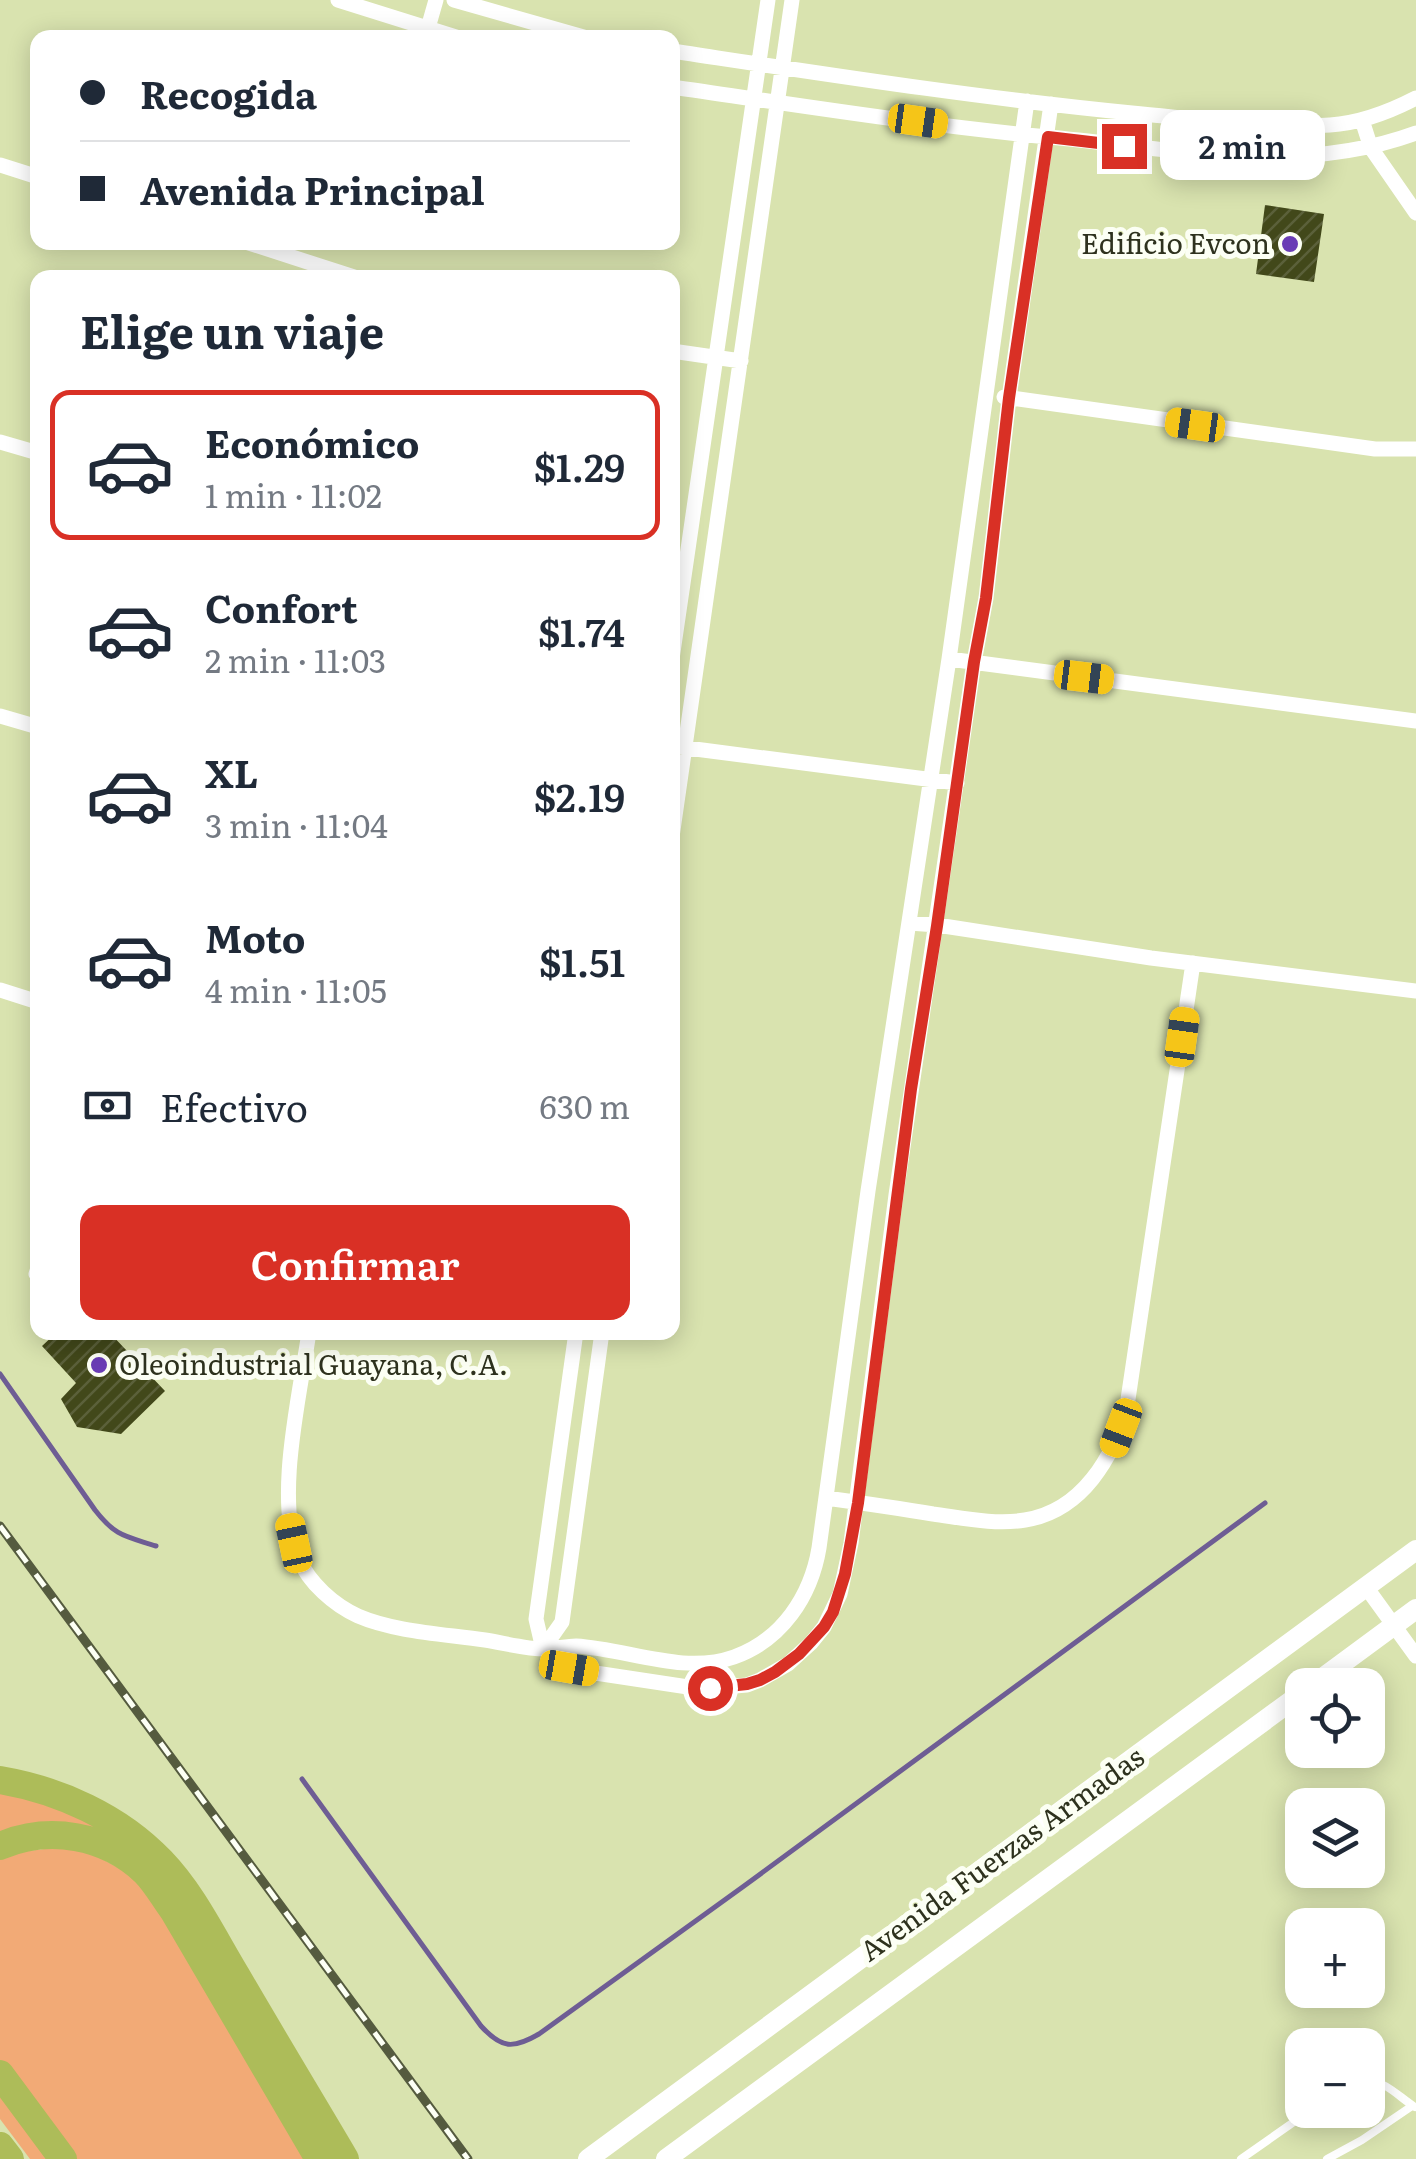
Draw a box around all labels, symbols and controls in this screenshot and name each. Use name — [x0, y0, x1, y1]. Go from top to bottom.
text: Recogida — [140, 64, 317, 121]
car — [886, 102, 950, 140]
callout: 2 min — [1159, 111, 1324, 181]
text: 2 min — [1199, 121, 1286, 169]
route end — [1102, 124, 1147, 169]
text: Avenida Principal — [140, 160, 485, 217]
place label: Edificio Evcon — [1081, 221, 1270, 263]
marker: Edificio Evcon — [1279, 233, 1301, 255]
text: Elige un viaje — [80, 296, 384, 363]
car — [1163, 406, 1227, 444]
text: Económico — [205, 413, 420, 470]
icon: car — [85, 420, 175, 510]
text: $1.29 — [534, 437, 625, 494]
text: 1 min · 11:02 — [205, 470, 382, 518]
text: Confort — [205, 578, 358, 635]
icon: car — [85, 585, 175, 675]
text: $1.74 — [538, 602, 625, 659]
text: 2 min · 11:03 — [205, 635, 386, 683]
car — [1052, 658, 1116, 696]
text: XL — [205, 743, 258, 800]
icon: car — [85, 750, 175, 840]
text: $2.19 — [534, 767, 625, 824]
text: 3 min · 11:04 — [205, 800, 388, 848]
text: Moto — [205, 908, 305, 965]
icon: car — [85, 915, 175, 1005]
text: $1.51 — [539, 932, 625, 989]
text: 4 min · 11:05 — [205, 965, 387, 1013]
car — [1163, 1005, 1201, 1069]
text: Efectivo — [160, 1077, 308, 1134]
icon: cash — [80, 1078, 135, 1133]
text: 630 m — [540, 1081, 630, 1129]
button: Confirmar — [80, 1205, 630, 1320]
place label: Oleoindustrial Guayana, C.A. — [119, 1342, 508, 1384]
marker: Oleoindustrial Guayana, C.A. — [88, 1354, 110, 1376]
car — [1096, 1395, 1146, 1461]
car — [273, 1511, 315, 1575]
car — [537, 1648, 601, 1688]
route start — [688, 1666, 733, 1711]
map controls — [1285, 1668, 1385, 2128]
button: locate — [1285, 1668, 1385, 1768]
street label: Avenida Fuerzas Armadas — [850, 1735, 1152, 1970]
button: layers — [1285, 1788, 1385, 1888]
button: + — [1285, 1908, 1385, 2008]
button: − — [1285, 2028, 1385, 2128]

